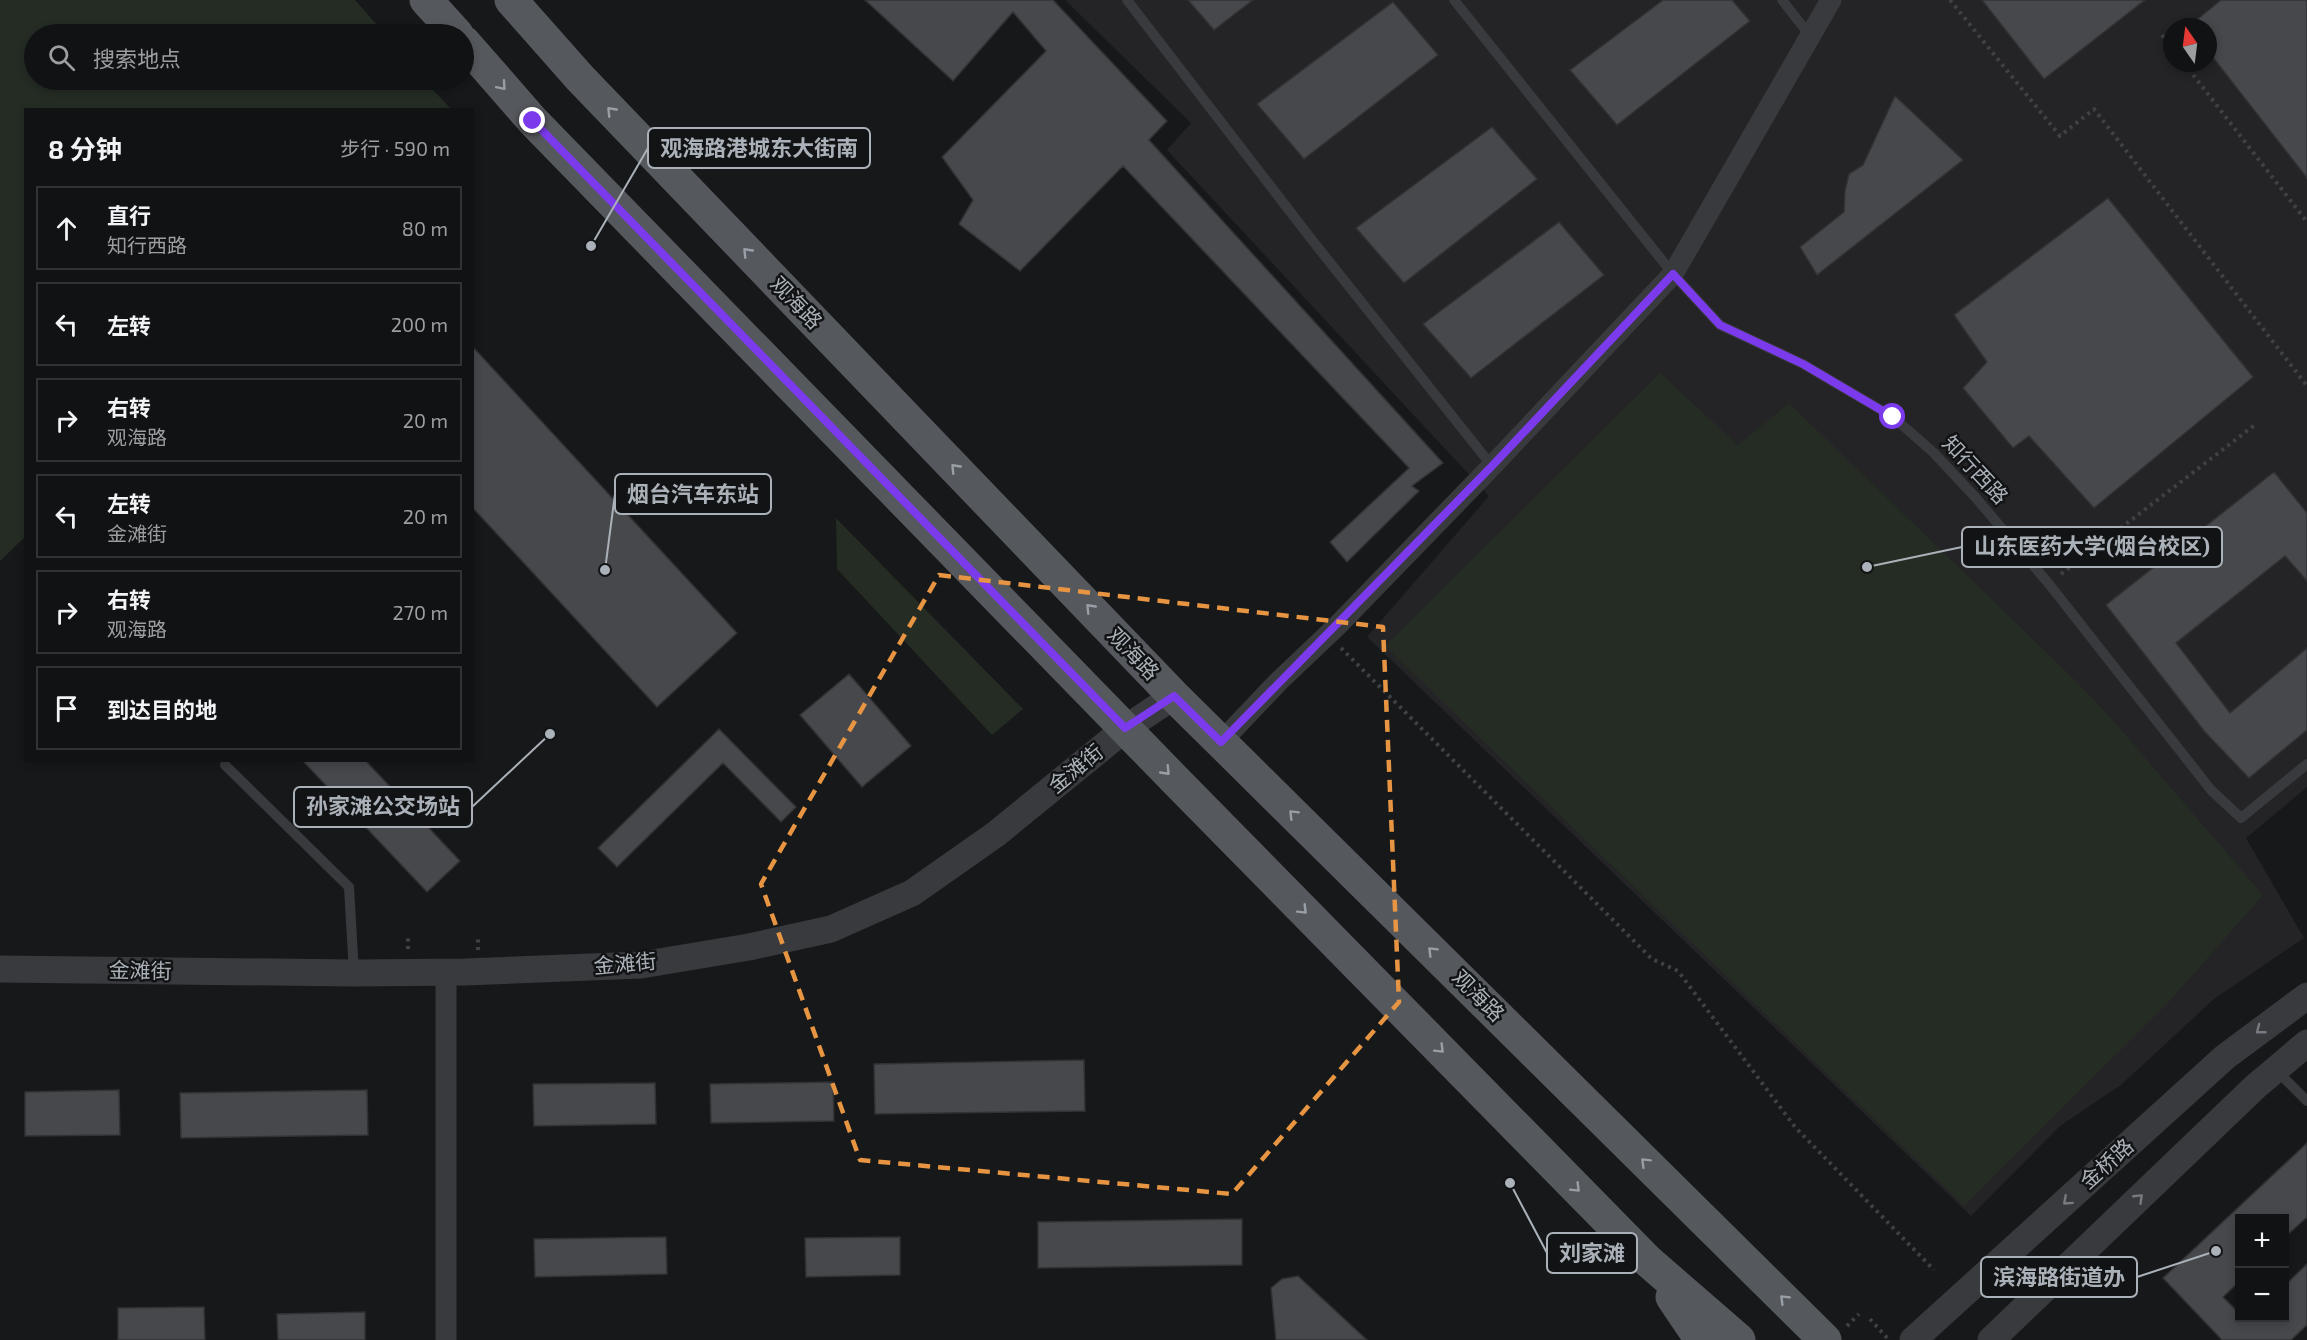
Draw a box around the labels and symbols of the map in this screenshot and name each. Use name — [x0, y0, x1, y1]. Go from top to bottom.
north arrow — [2163, 18, 2217, 72]
one-way arrow — [495, 79, 506, 90]
route end — [519, 107, 545, 133]
one-way arrow — [608, 107, 619, 118]
callout: 观海路港城东大街南 — [648, 128, 870, 168]
text: 观海路港城东大街南 — [660, 134, 858, 160]
one-way arrow — [743, 248, 754, 259]
street label: 观海路 — [766, 271, 828, 333]
route start — [1879, 403, 1905, 429]
street label: 知行西路 — [1938, 430, 2014, 508]
one-way arrow — [951, 464, 962, 475]
callout: 烟台汽车东站 — [615, 474, 771, 514]
text: 烟台汽车东站 — [627, 480, 759, 506]
callout: 山东医药大学(烟台校区) — [1962, 527, 2222, 567]
text: 山东医药大学(烟台校区) — [1974, 532, 2210, 558]
one-way arrow — [1086, 605, 1097, 615]
street label: 观海路 — [1103, 622, 1165, 684]
street label: 金滩街 — [1043, 738, 1107, 797]
one-way arrow — [1159, 764, 1170, 774]
callout: 孙家滩公交场站 — [294, 787, 472, 827]
text: 孙家滩公交场站 — [306, 792, 460, 818]
one-way arrow — [1290, 810, 1301, 821]
one-way arrow — [1295, 902, 1306, 913]
street label: 金滩街 — [592, 947, 657, 978]
one-way arrow — [1428, 947, 1439, 958]
street label: 金滩街 — [108, 956, 172, 983]
street label: 观海路 — [1448, 964, 1510, 1026]
one-way arrow — [2256, 1023, 2267, 1034]
one-way arrow — [1432, 1041, 1443, 1052]
street label: 金桥路 — [2074, 1133, 2138, 1193]
one-way arrow — [1642, 1158, 1653, 1169]
one-way arrow — [1569, 1180, 1580, 1191]
one-way arrow — [2063, 1194, 2073, 1205]
one-way arrow — [2133, 1194, 2143, 1205]
callout: 刘家滩 — [1547, 1233, 1637, 1273]
text: 刘家滩 — [1559, 1239, 1625, 1265]
callout: 滨海路街道办 — [1981, 1257, 2137, 1297]
text: 滨海路街道办 — [1993, 1263, 2125, 1289]
one-way arrow — [1780, 1295, 1791, 1306]

